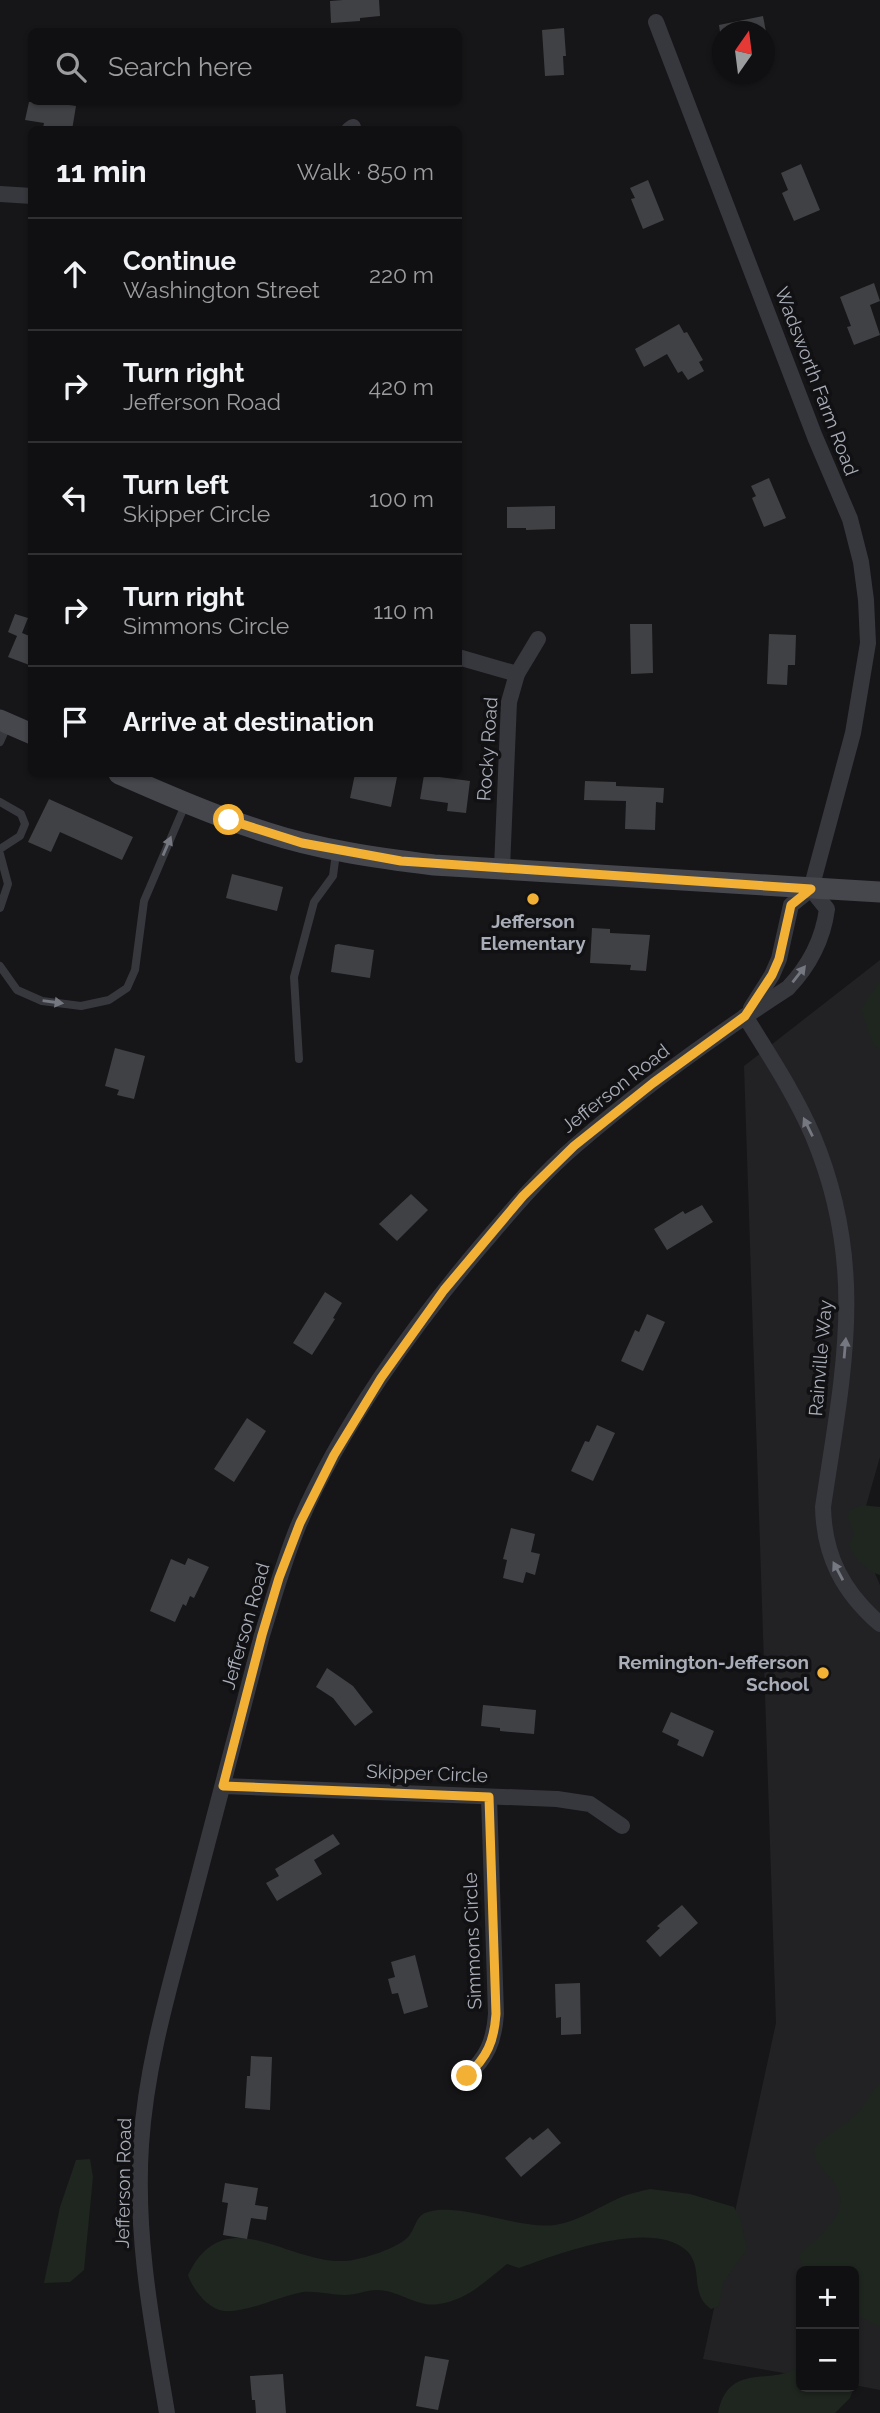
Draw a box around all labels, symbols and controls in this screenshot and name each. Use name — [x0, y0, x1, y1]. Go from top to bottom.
north arrow — [712, 21, 775, 84]
search box — [28, 28, 462, 105]
icon: search — [52, 48, 90, 86]
text: Search here — [108, 52, 252, 82]
text: 11 min — [56, 154, 147, 189]
text: Walk · 850 m — [297, 158, 434, 185]
text: Continue — [123, 246, 236, 276]
icon: ahead — [56, 255, 94, 293]
text: 220 m — [369, 261, 434, 288]
text: Washington Street — [123, 276, 320, 303]
street label: Wadsworth Farm Road — [771, 284, 863, 478]
text: Turn right — [123, 358, 244, 388]
icon: right — [56, 367, 94, 405]
text: 420 m — [368, 373, 434, 400]
text: Jefferson Road — [123, 388, 281, 415]
text: Turn left — [123, 470, 229, 500]
icon: left — [56, 479, 94, 517]
text: 100 m — [369, 485, 434, 512]
text: Skipper Circle — [123, 500, 270, 527]
text: Turn right — [123, 582, 244, 612]
icon: right — [56, 591, 94, 629]
text: 110 m — [373, 597, 434, 624]
text: Simmons Circle — [123, 612, 289, 639]
street label: Rocky Road — [472, 696, 502, 802]
icon: arrive — [56, 703, 94, 741]
text: Arrive at destination — [123, 707, 374, 737]
route start — [213, 804, 244, 835]
one-way arrow — [161, 836, 173, 856]
marker: Jefferson Elementary — [525, 891, 541, 907]
place label: Jefferson Elementary — [480, 910, 586, 954]
one-way arrow — [791, 966, 806, 984]
one-way arrow — [42, 997, 64, 1008]
street label: Jefferson Road — [557, 1039, 673, 1137]
one-way arrow — [803, 1117, 814, 1137]
street label: Rainville Way — [804, 1299, 836, 1417]
one-way arrow — [840, 1337, 851, 1359]
street label: Jefferson Road — [216, 1560, 274, 1692]
one-way arrow — [832, 1561, 844, 1581]
place label: Remington-Jefferson School — [618, 1651, 810, 1695]
marker: Remington-Jefferson School — [815, 1665, 831, 1681]
street label: Skipper Circle — [366, 1760, 488, 1786]
street label: Simmons Circle — [459, 1872, 485, 2010]
route end — [451, 2060, 482, 2091]
street label: Jefferson Road — [111, 2118, 135, 2248]
map controls — [796, 2266, 859, 2392]
button: + — [796, 2266, 859, 2329]
button: − — [796, 2329, 859, 2392]

